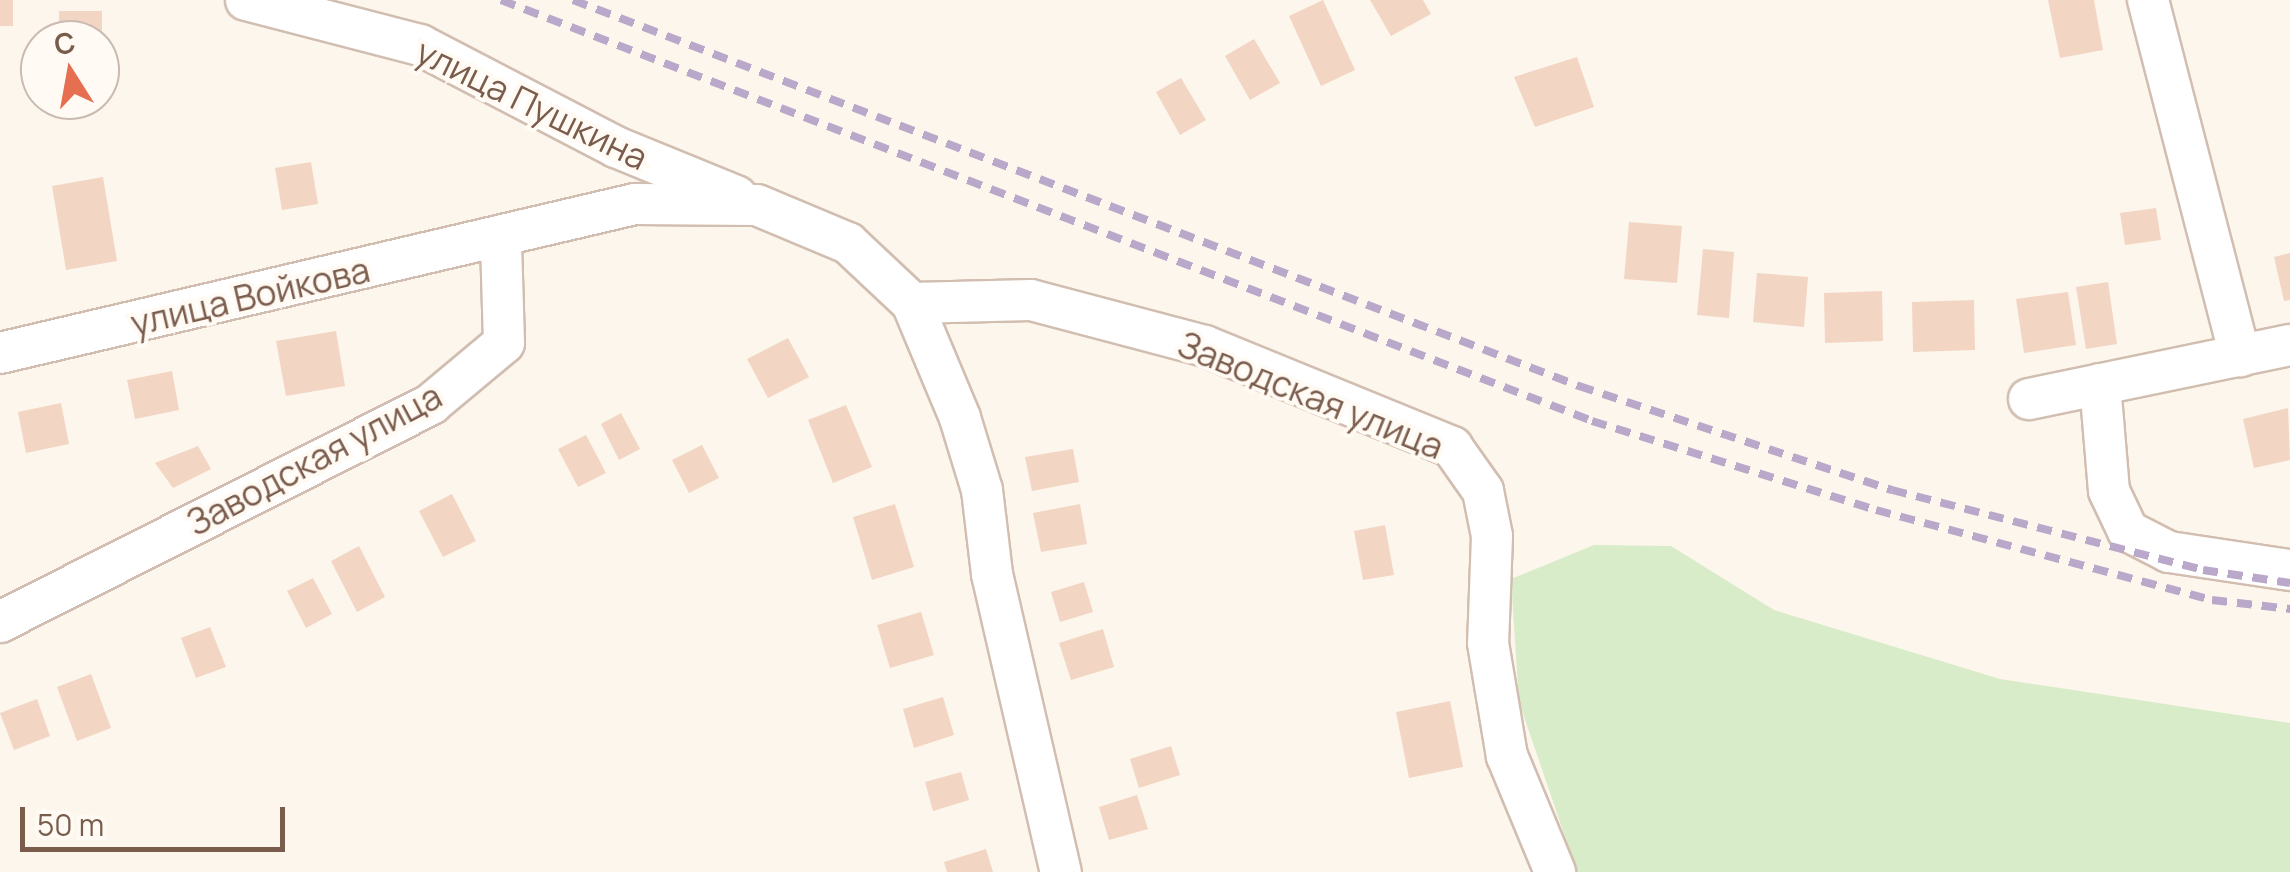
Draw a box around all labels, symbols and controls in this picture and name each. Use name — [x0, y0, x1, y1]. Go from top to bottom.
north arrow — [20, 20, 120, 120]
text: С — [51, 22, 78, 63]
street label: улица Пушкина — [409, 30, 655, 178]
street label: улица Войкова — [126, 248, 374, 344]
street label: Заводская улица — [1172, 323, 1450, 467]
street label: Заводская улица — [180, 374, 448, 544]
scale bar — [25, 787, 290, 849]
text: 50 m — [37, 804, 104, 845]

